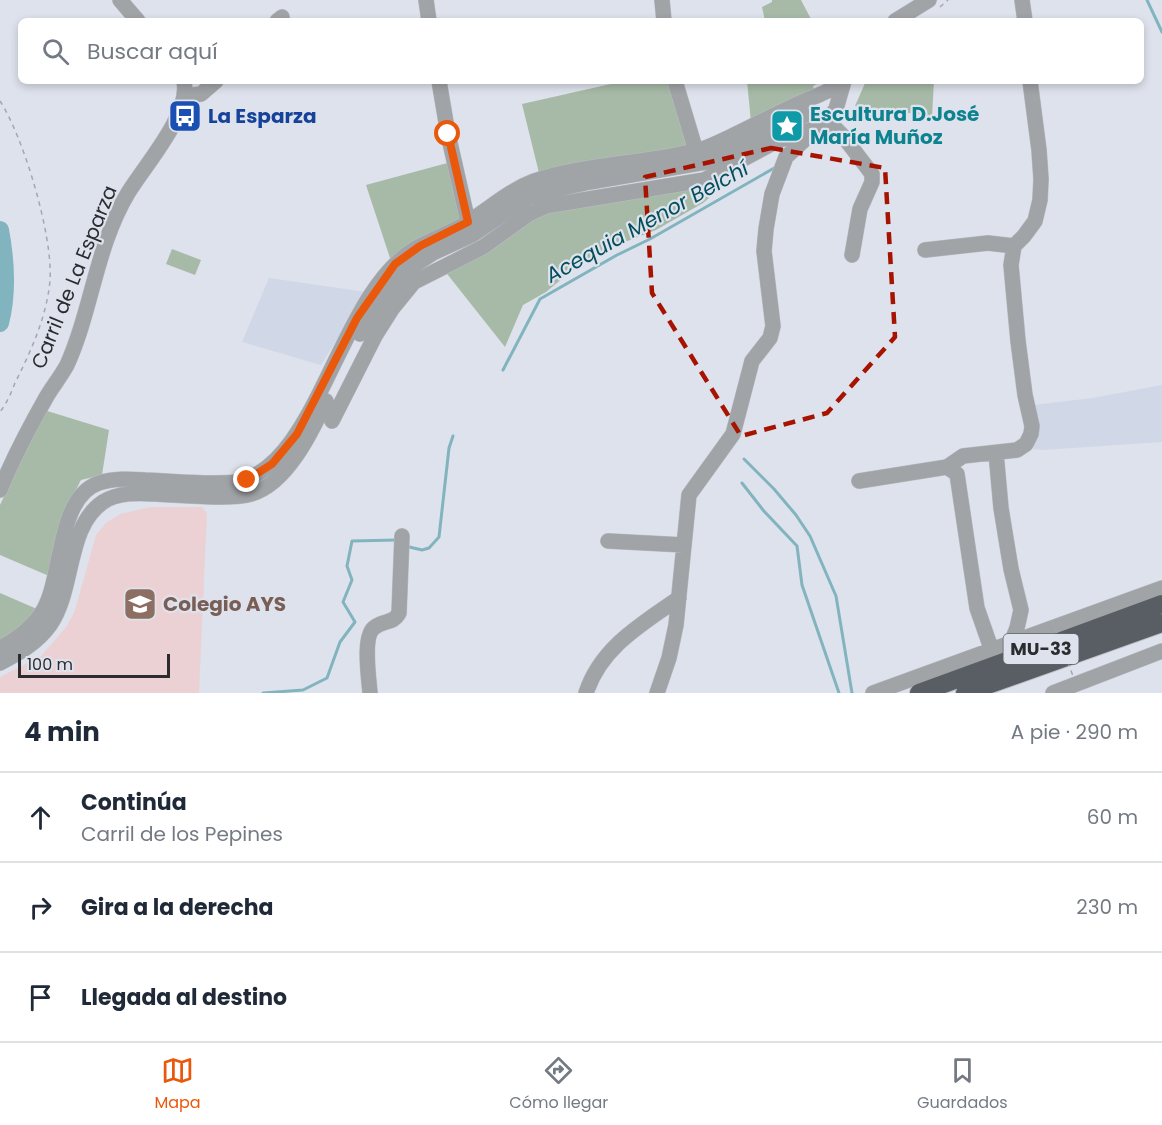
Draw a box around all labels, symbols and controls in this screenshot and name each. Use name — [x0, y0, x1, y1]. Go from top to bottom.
search box — [18, 18, 1144, 84]
icon: search — [39, 35, 72, 68]
text: Buscar aquí — [87, 36, 218, 67]
bus stop icon: La Esparza — [167, 98, 203, 134]
place label: Escultura D.José María Muñoz — [810, 100, 979, 151]
place label: La Esparza — [208, 102, 317, 130]
place icon: Escultura D.José María Muñoz — [769, 108, 805, 144]
route start — [434, 120, 460, 146]
water label: Acequia Menor Belchí — [539, 153, 755, 290]
street label: Carril de La Esparza — [24, 181, 124, 373]
route end — [233, 466, 259, 492]
school or university icon: Colegio AYS — [122, 586, 158, 622]
place label: Colegio AYS — [163, 590, 286, 618]
road number: MU-33 — [1004, 634, 1078, 664]
scale bar — [18, 651, 170, 678]
text: 100 m — [27, 653, 73, 676]
text: 4 min — [24, 714, 100, 750]
text: A pie · 290 m — [1011, 718, 1138, 746]
text: Continúa — [81, 787, 187, 818]
icon: ahead — [24, 801, 57, 834]
text: 60 m — [1087, 803, 1138, 831]
text: Carril de los Pepines — [81, 820, 283, 848]
icon: right — [24, 891, 57, 924]
text: Gira a la derecha — [81, 892, 274, 923]
text: 230 m — [1076, 893, 1138, 921]
icon: arrive — [24, 981, 57, 1014]
text: Llegada al destino — [81, 982, 287, 1013]
tab: Mapa — [154, 1054, 201, 1115]
tab: Cómo llegar — [509, 1054, 608, 1115]
tab: Guardados — [917, 1054, 1008, 1115]

